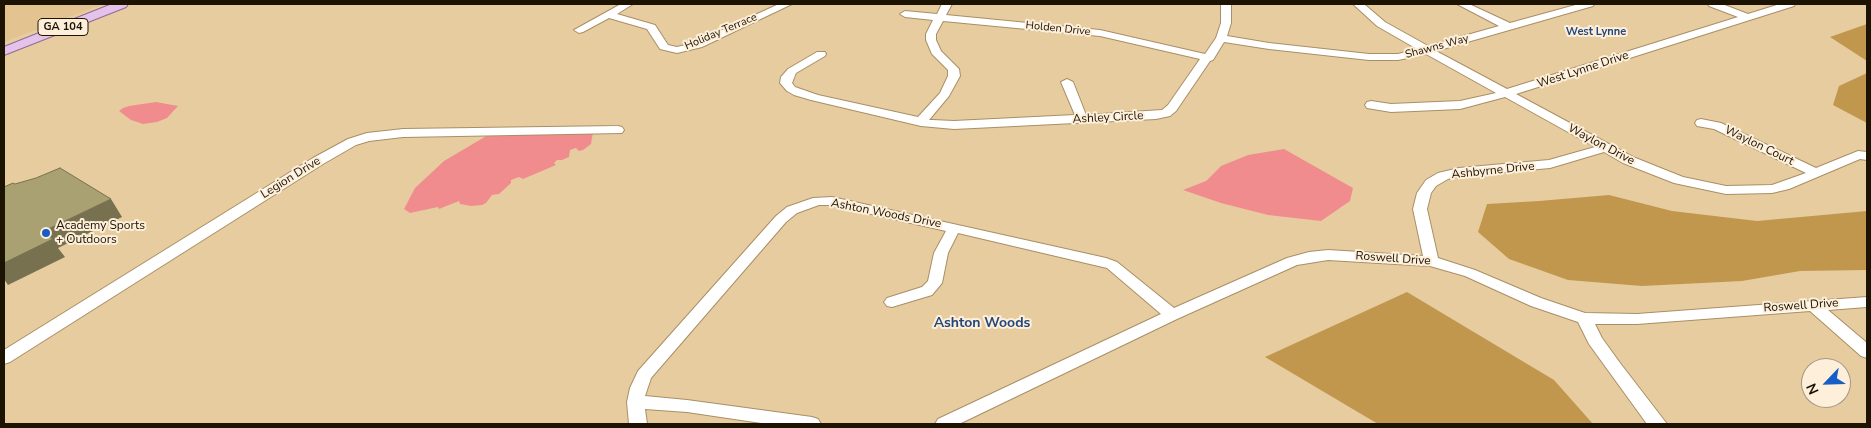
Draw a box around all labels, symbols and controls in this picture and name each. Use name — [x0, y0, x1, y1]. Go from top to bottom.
street label: Holiday Terrace — [683, 11, 759, 53]
road number: GA 104 — [38, 18, 88, 36]
street label: Holden Drive — [1025, 19, 1091, 39]
district label: West Lynne — [1566, 25, 1626, 39]
street label: Shawns Way — [1404, 32, 1470, 62]
street label: West Lynne Drive — [1535, 48, 1631, 92]
street label: Ashley Circle — [1072, 109, 1144, 127]
street label: Waylon Drive — [1565, 121, 1637, 169]
street label: Waylon Court — [1722, 123, 1796, 169]
street label: Legion Drive — [258, 154, 324, 202]
street label: Ashbyrne Drive — [1451, 159, 1535, 183]
street label: Ashton Woods Drive — [830, 196, 942, 232]
place label: Academy Sports + Outdoors — [56, 219, 145, 247]
marker: Academy Sports + Outdoors — [40, 227, 52, 239]
street label: Roswell Drive — [1355, 249, 1431, 269]
street label: Roswell Drive — [1763, 296, 1839, 316]
district label: Ashton Woods — [934, 316, 1030, 332]
north arrow — [1801, 358, 1851, 408]
text: N — [1802, 380, 1824, 398]

